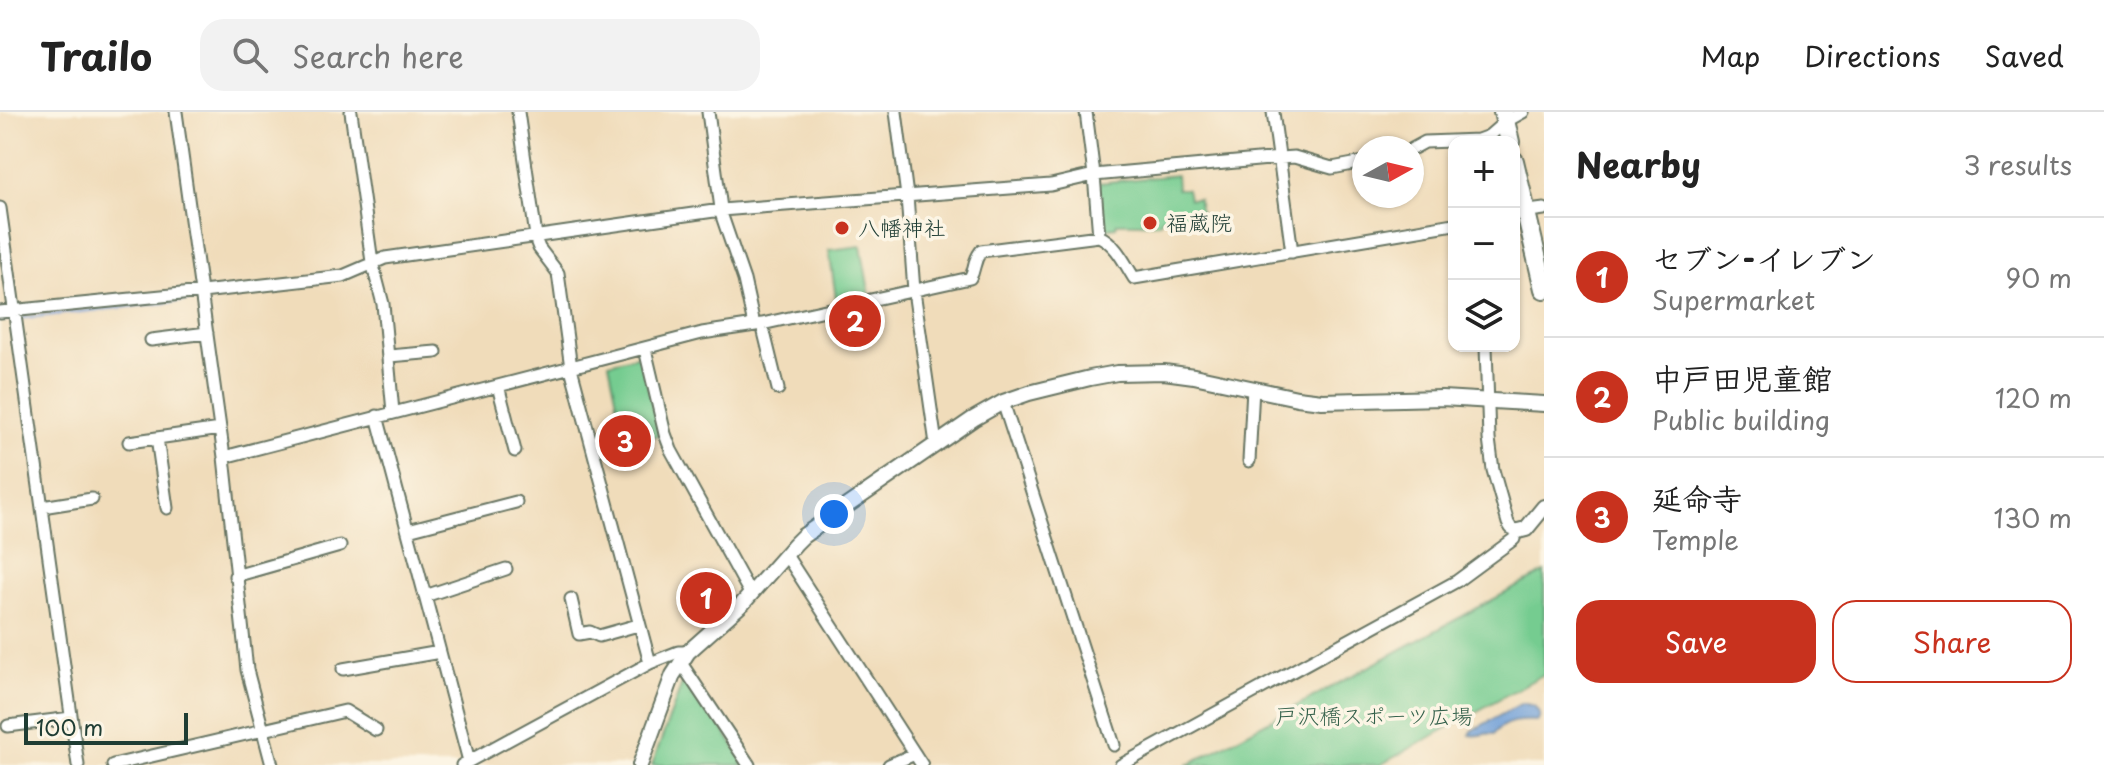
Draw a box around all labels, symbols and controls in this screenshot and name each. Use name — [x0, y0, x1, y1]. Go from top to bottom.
search box — [200, 19, 760, 91]
text: Trailo — [40, 27, 152, 84]
icon: search — [228, 33, 272, 77]
text: Search here — [292, 33, 464, 78]
text: Map — [1701, 34, 1760, 77]
text: Directions — [1804, 34, 1941, 77]
text: Saved — [1985, 34, 2064, 77]
north arrow — [1352, 136, 1424, 208]
map controls — [1448, 136, 1520, 352]
button: + — [1448, 136, 1520, 208]
text: Nearby — [1576, 138, 1701, 190]
text: 3 results — [1964, 145, 2072, 184]
place label: 福蔵院 — [1166, 205, 1232, 238]
button: − — [1448, 208, 1520, 280]
place label: 八幡神社 — [858, 210, 946, 243]
marker: 福蔵院 — [1141, 214, 1159, 232]
marker: 八幡神社 — [833, 219, 851, 237]
text: セブン-イレブン — [1652, 235, 1876, 280]
text: 1 — [1596, 258, 1608, 297]
text: 90 m — [2005, 258, 2072, 297]
button: layers — [1448, 280, 1520, 352]
text: Supermarket — [1652, 280, 1815, 319]
pin: 2 — [829, 291, 881, 351]
text: 中戸田児童館 — [1652, 355, 1832, 400]
text: 2 — [1593, 378, 1611, 417]
text: 120 m — [1995, 378, 2072, 417]
text: Public building — [1652, 400, 1830, 439]
pin: 3 — [599, 411, 651, 471]
text: 延命寺 — [1652, 475, 1742, 520]
your location — [814, 494, 854, 534]
text: 3 — [1593, 498, 1611, 537]
text: 130 m — [1993, 498, 2072, 537]
text: Temple — [1652, 520, 1739, 559]
pin: 1 — [680, 568, 732, 628]
button: Save — [1576, 600, 1816, 683]
button: Share — [1832, 600, 2072, 683]
park label: 戸沢橋スポーツ広場 — [1275, 698, 1473, 731]
scale bar — [24, 709, 188, 745]
text: 100 m — [36, 710, 103, 743]

